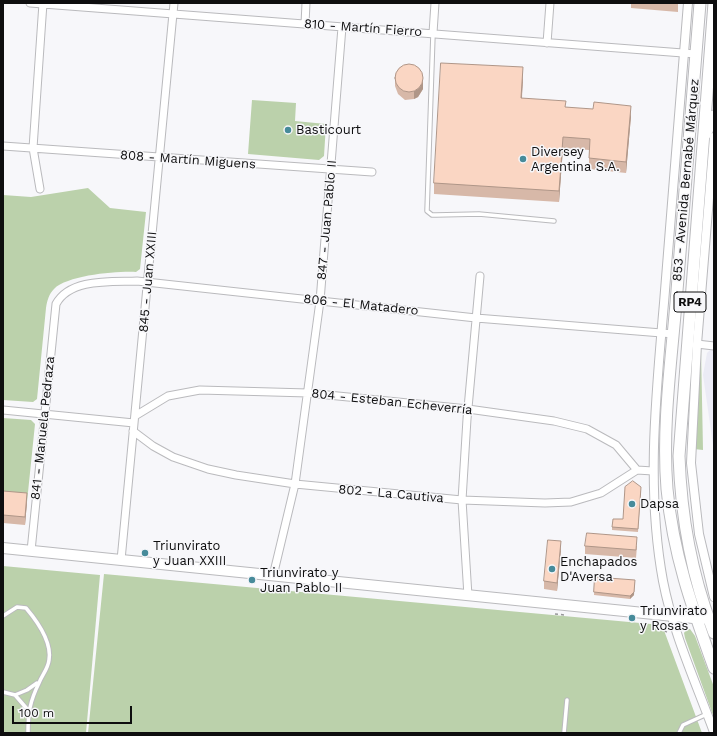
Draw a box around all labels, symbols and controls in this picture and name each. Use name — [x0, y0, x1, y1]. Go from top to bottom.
street label: 810 - Martín Fierro — [303, 16, 423, 40]
street label: 853 - Avenida Bernabé Márquez — [669, 78, 703, 282]
place label: Basticourt — [296, 122, 361, 138]
marker: Basticourt — [283, 125, 293, 135]
place label: Diversey Argentina S.A. — [531, 144, 620, 175]
street label: 808 - Martín Miguens — [120, 147, 256, 173]
marker: Diversey Argentina S.A. — [518, 154, 528, 164]
street label: 847 - Juan Pablo II — [314, 159, 340, 281]
street label: 845 - Juan XXIII — [136, 231, 160, 333]
street label: 806 - El Matadero — [303, 291, 419, 319]
road number: RP4 — [674, 292, 706, 312]
street label: 841 - Manuela Pedraza — [28, 355, 58, 501]
street label: 804 - Esteban Echeverría — [311, 386, 473, 418]
street label: 802 - La Cautiva — [338, 482, 444, 506]
place label: Dapsa — [640, 496, 679, 512]
marker: Dapsa — [627, 499, 637, 509]
place label: Triunvirato y Juan XXIII — [153, 538, 226, 569]
marker: Triunvirato y Juan XXIII — [140, 548, 150, 558]
place label: Enchapados D'Aversa — [560, 554, 637, 585]
marker: Enchapados D'Aversa — [547, 564, 557, 574]
place label: Triunvirato y Juan Pablo II — [260, 565, 342, 596]
marker: Triunvirato y Juan Pablo II — [247, 575, 257, 585]
place label: Triunvirato y Rosas — [640, 603, 707, 634]
marker: Triunvirato y Rosas — [627, 613, 637, 623]
scale bar — [14, 698, 134, 724]
text: 100 m — [19, 706, 54, 720]

